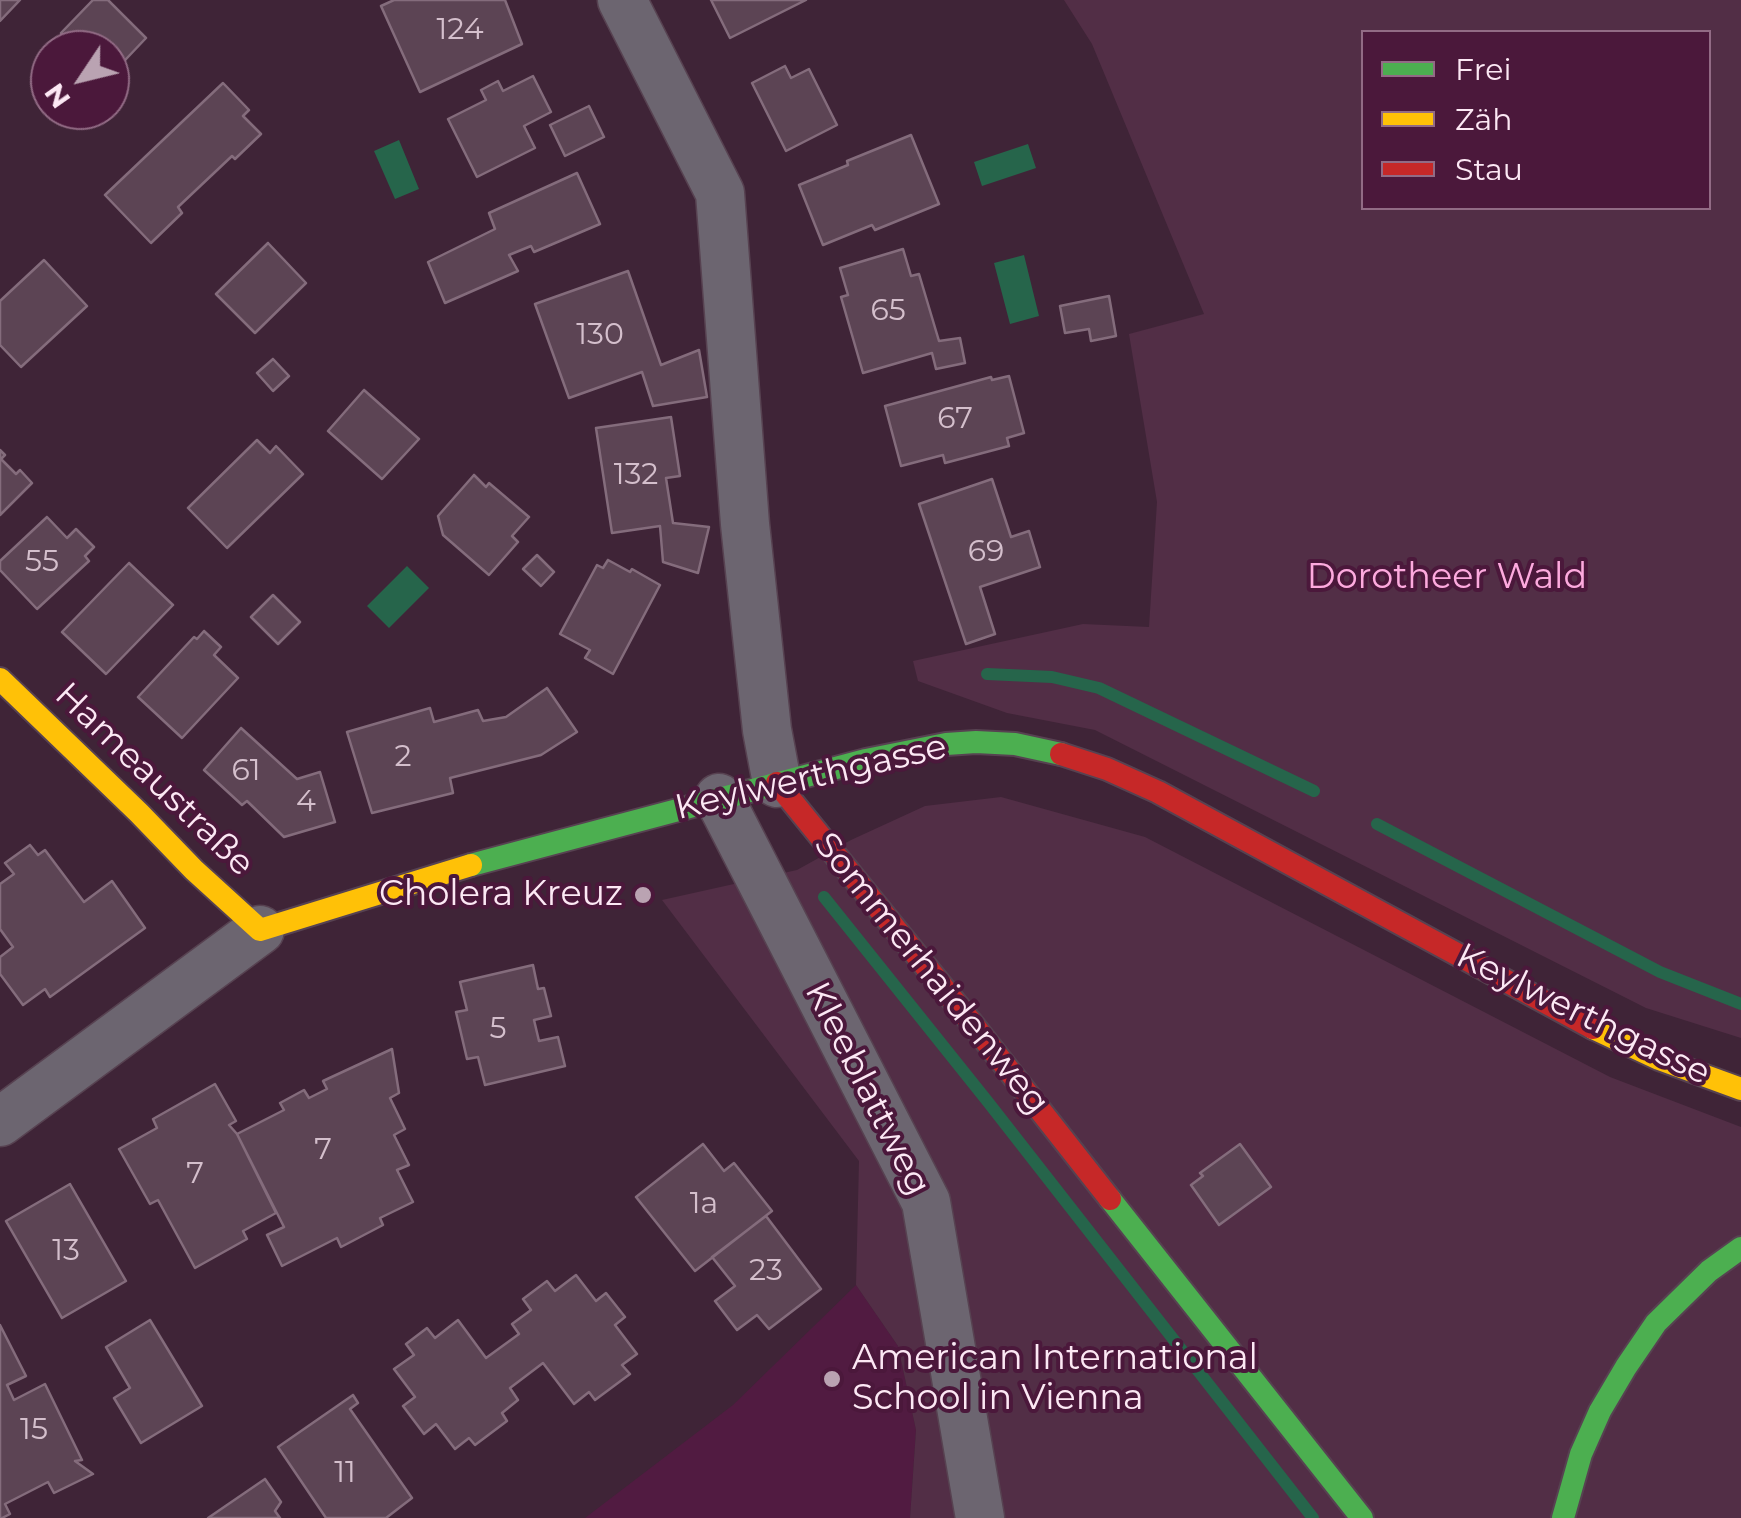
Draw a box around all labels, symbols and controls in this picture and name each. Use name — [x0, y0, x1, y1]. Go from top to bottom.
house number: 124 — [436, 12, 484, 48]
north arrow — [30, 30, 130, 130]
legend — [1361, 30, 1711, 210]
text: Frei — [1455, 51, 1512, 88]
text: N — [37, 77, 77, 115]
text: Zäh — [1455, 101, 1513, 138]
text: Stau — [1455, 151, 1523, 188]
house number: 65 — [870, 293, 906, 329]
house number: 130 — [576, 317, 624, 353]
house number: 67 — [937, 401, 973, 437]
house number: 132 — [614, 457, 658, 493]
house number: 69 — [968, 534, 1004, 570]
house number: 55 — [25, 544, 59, 580]
park label: Dorotheer Wald — [1307, 557, 1587, 599]
street label: Hameaustraße — [46, 675, 262, 885]
street label: Keylwerthgasse — [671, 726, 951, 830]
house number: 2 — [394, 739, 412, 775]
house number: 61 — [231, 753, 261, 789]
house number: 4 — [296, 784, 316, 820]
street label: Sommerhaidenweg — [805, 825, 1057, 1123]
place label: Cholera Kreuz — [379, 874, 623, 916]
marker: Cholera Kreuz — [632, 884, 654, 906]
street label: Keylwerthgasse — [1449, 935, 1717, 1095]
street label: Kleeblattweg — [795, 976, 939, 1202]
house number: 5 — [490, 1011, 506, 1047]
house number: 7 — [314, 1132, 332, 1168]
house number: 7 — [186, 1156, 204, 1192]
house number: 1a — [690, 1186, 718, 1222]
house number: 13 — [52, 1233, 80, 1269]
house number: 23 — [749, 1253, 783, 1289]
place label: American International School in Vienna — [852, 1338, 1258, 1420]
marker: American International School in Vienna — [821, 1368, 843, 1390]
house number: 15 — [20, 1412, 48, 1448]
house number: 11 — [334, 1455, 356, 1491]

